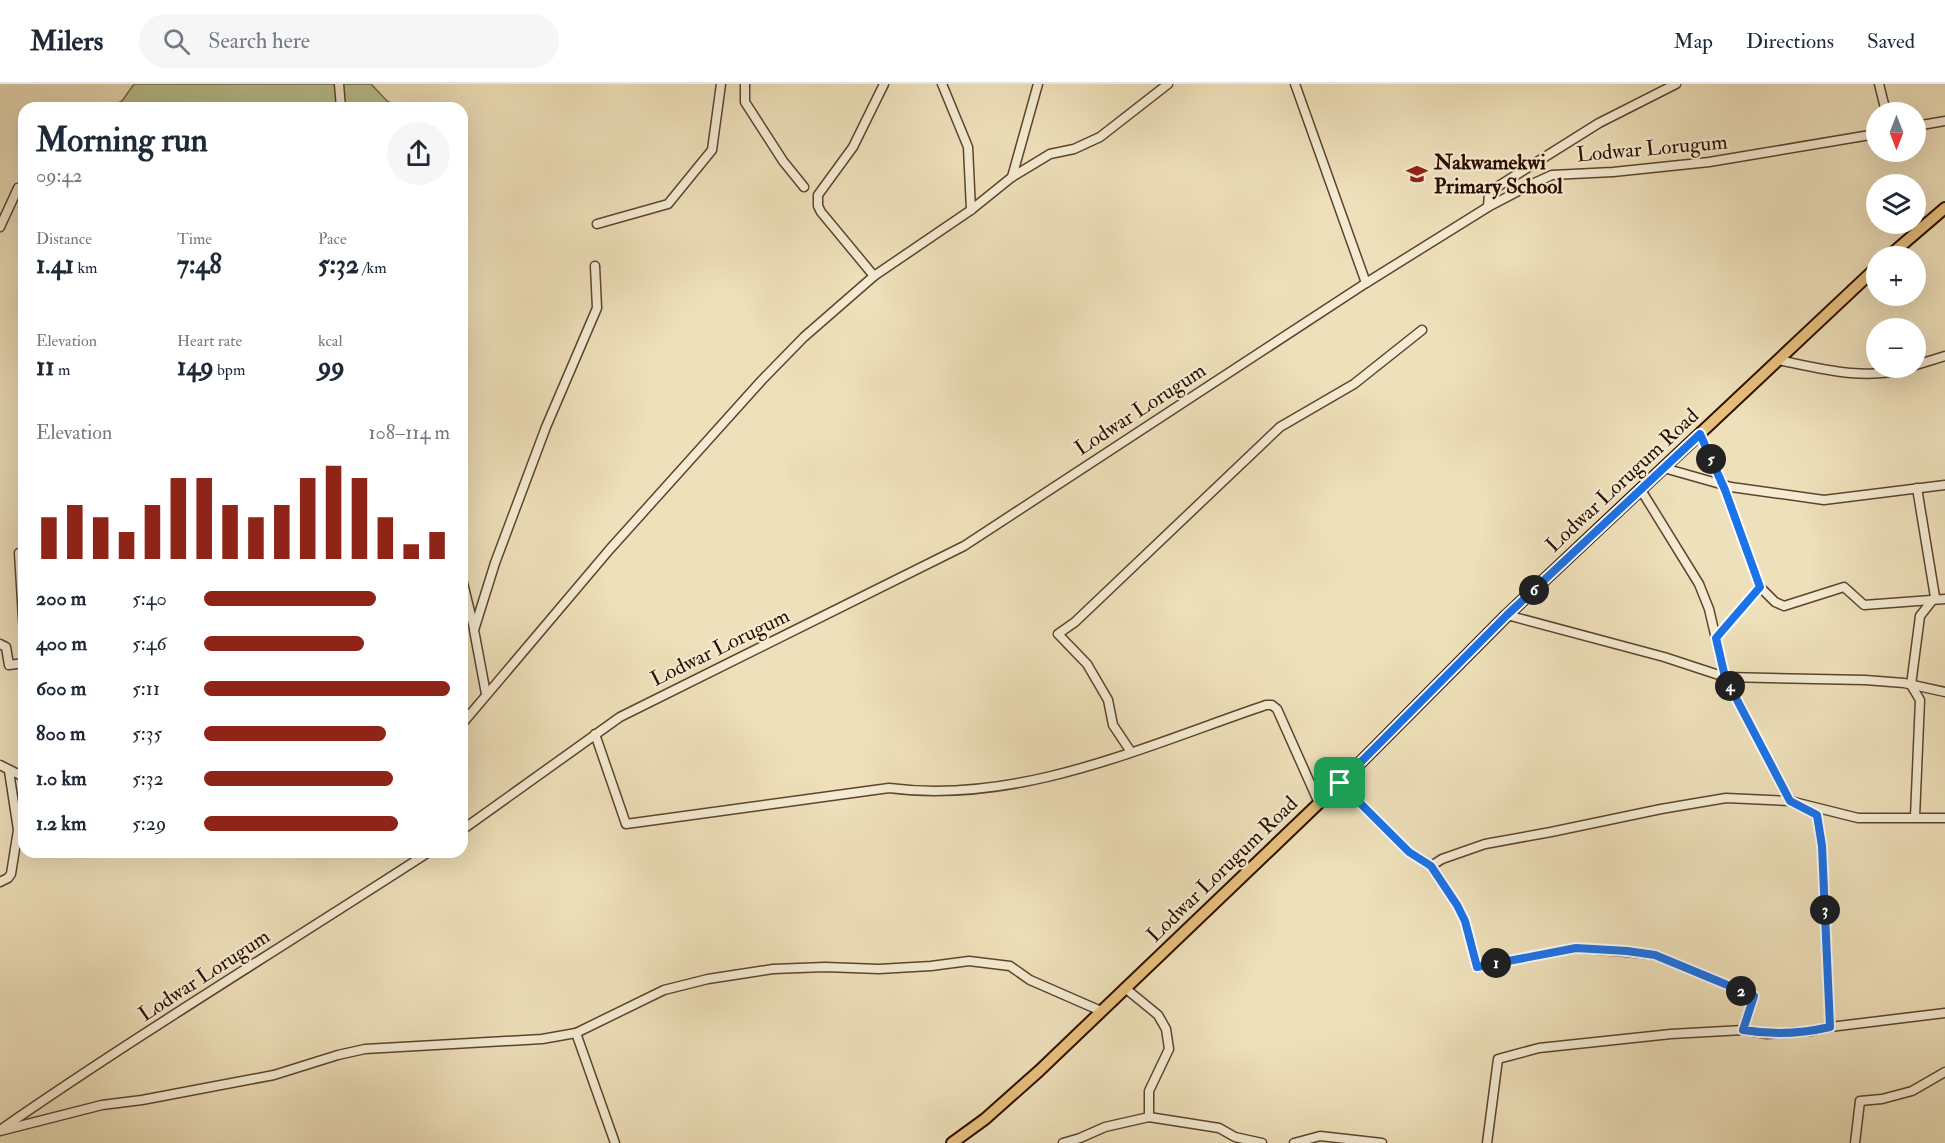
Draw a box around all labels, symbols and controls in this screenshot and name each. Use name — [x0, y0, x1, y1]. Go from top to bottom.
search box — [139, 14, 559, 68]
text: Milers — [30, 24, 103, 59]
icon: search — [160, 25, 193, 58]
text: Search here — [208, 27, 310, 55]
text: Map — [1673, 28, 1713, 55]
text: Directions — [1746, 28, 1834, 55]
text: Saved — [1867, 28, 1915, 55]
north arrow — [1866, 102, 1926, 162]
map controls — [1866, 102, 1926, 378]
text: Morning run — [36, 120, 208, 161]
button: share — [387, 122, 450, 185]
street label: Lodwar Lorugum — [1576, 128, 1729, 169]
place label: Nakwamekwi Primary School — [1433, 149, 1563, 200]
school or university icon: Nakwamekwi Primary School — [1405, 162, 1429, 186]
text: 09:42 — [36, 163, 82, 188]
button: layers — [1866, 174, 1926, 234]
text: Distance — [36, 229, 92, 249]
text: Time — [177, 229, 212, 249]
text: Pace — [318, 229, 347, 249]
button: + — [1866, 246, 1926, 306]
text: 1.41 — [36, 249, 74, 281]
text: 7:48 — [177, 249, 222, 281]
text: 5:32 — [318, 249, 359, 281]
text: km — [74, 258, 97, 278]
text: /km — [359, 258, 387, 278]
button: − — [1866, 318, 1926, 378]
text: Elevation — [36, 331, 97, 351]
text: Heart rate — [177, 331, 242, 351]
text: kcal — [318, 331, 343, 351]
text: 11 — [36, 351, 55, 383]
text: 149 — [177, 351, 214, 383]
text: 99 — [318, 351, 345, 383]
street label: Lodwar Lorugum — [1070, 357, 1211, 462]
text: m — [55, 360, 70, 380]
text: bpm — [214, 360, 245, 380]
street label: Lodwar Lorugum Road — [1540, 402, 1705, 558]
text: Elevation — [36, 420, 112, 445]
text: 108–114 m — [368, 420, 450, 445]
pin: 5 — [1696, 444, 1726, 474]
text: 5 — [1707, 449, 1715, 469]
pin: 6 — [1519, 575, 1549, 605]
text: 6 — [1530, 580, 1538, 600]
text: 200 m — [36, 586, 86, 611]
text: 5:40 — [132, 586, 167, 611]
street label: Lodwar Lorugum — [646, 602, 794, 693]
text: 400 m — [36, 631, 87, 656]
text: 5:46 — [132, 631, 167, 656]
pin: 4 — [1715, 671, 1745, 701]
text: 600 m — [36, 676, 86, 701]
text: 5:11 — [132, 676, 160, 701]
text: 4 — [1726, 676, 1734, 696]
text: 800 m — [36, 721, 86, 746]
text: 5:35 — [132, 721, 162, 746]
pin — [1314, 757, 1365, 808]
text: 1.0 km — [36, 766, 87, 791]
text: 5:32 — [132, 766, 164, 791]
icon: arrive — [1323, 766, 1356, 799]
street label: Lodwar Lorugum Road — [1141, 790, 1304, 948]
text: 1.2 km — [36, 811, 86, 836]
text: 5:29 — [132, 811, 166, 836]
pin: 3 — [1810, 895, 1840, 925]
text: 3 — [1822, 900, 1828, 920]
street label: Lodwar Lorugum — [134, 923, 275, 1028]
pin: 1 — [1481, 948, 1511, 978]
text: 1 — [1493, 953, 1499, 973]
pin: 2 — [1726, 976, 1756, 1006]
text: 2 — [1737, 981, 1745, 1001]

